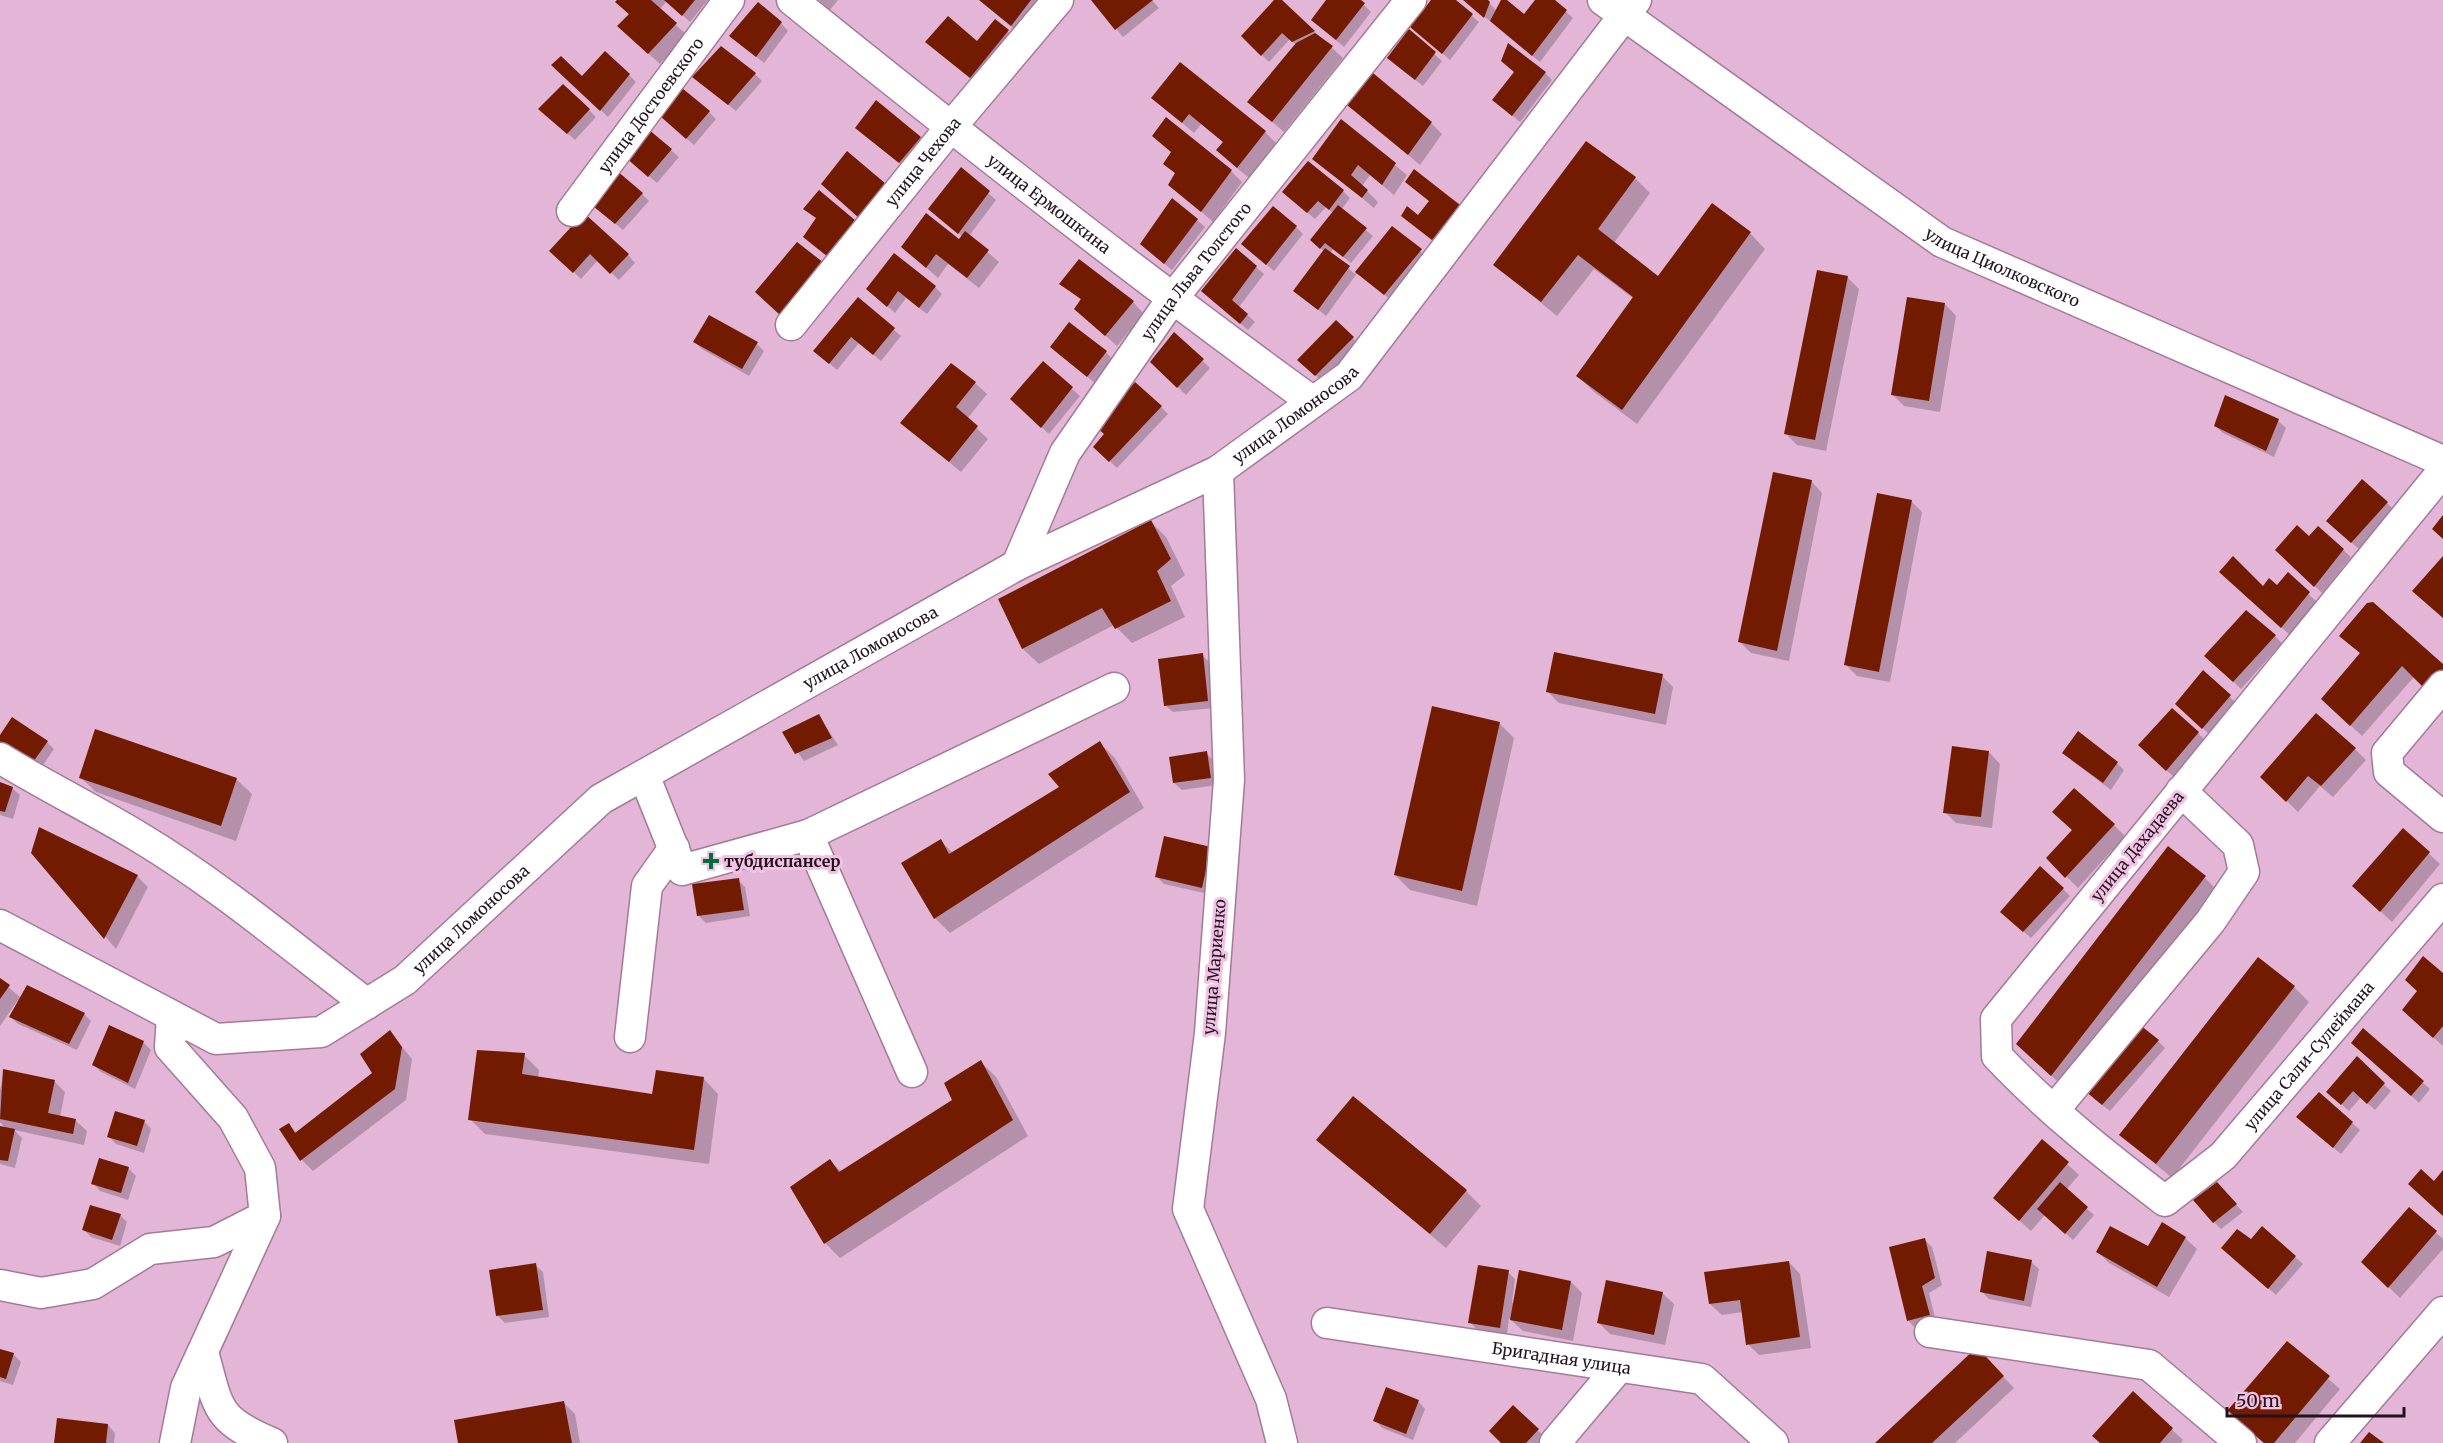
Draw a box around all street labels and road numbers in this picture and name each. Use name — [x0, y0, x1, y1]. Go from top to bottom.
street label: улица Достоевского — [594, 33, 708, 177]
street label: улица Чехова — [881, 113, 965, 210]
street label: улица Ермошкина — [984, 150, 1115, 258]
street label: улица Льва Толстого — [1137, 198, 1255, 344]
street label: улица Циолковского — [1921, 223, 2083, 311]
street label: улица Ломоносова — [1228, 362, 1363, 467]
street label: улица Ломоносова — [799, 602, 941, 693]
street label: улица Дахадаева — [2086, 786, 2188, 905]
street label: улица Ломоносова — [409, 860, 534, 978]
street label: улица Мариенко — [1198, 898, 1230, 1036]
street label: улица Сали-Сулеймана — [2240, 977, 2379, 1134]
street label: Бригадная улица — [1491, 1338, 1633, 1378]

